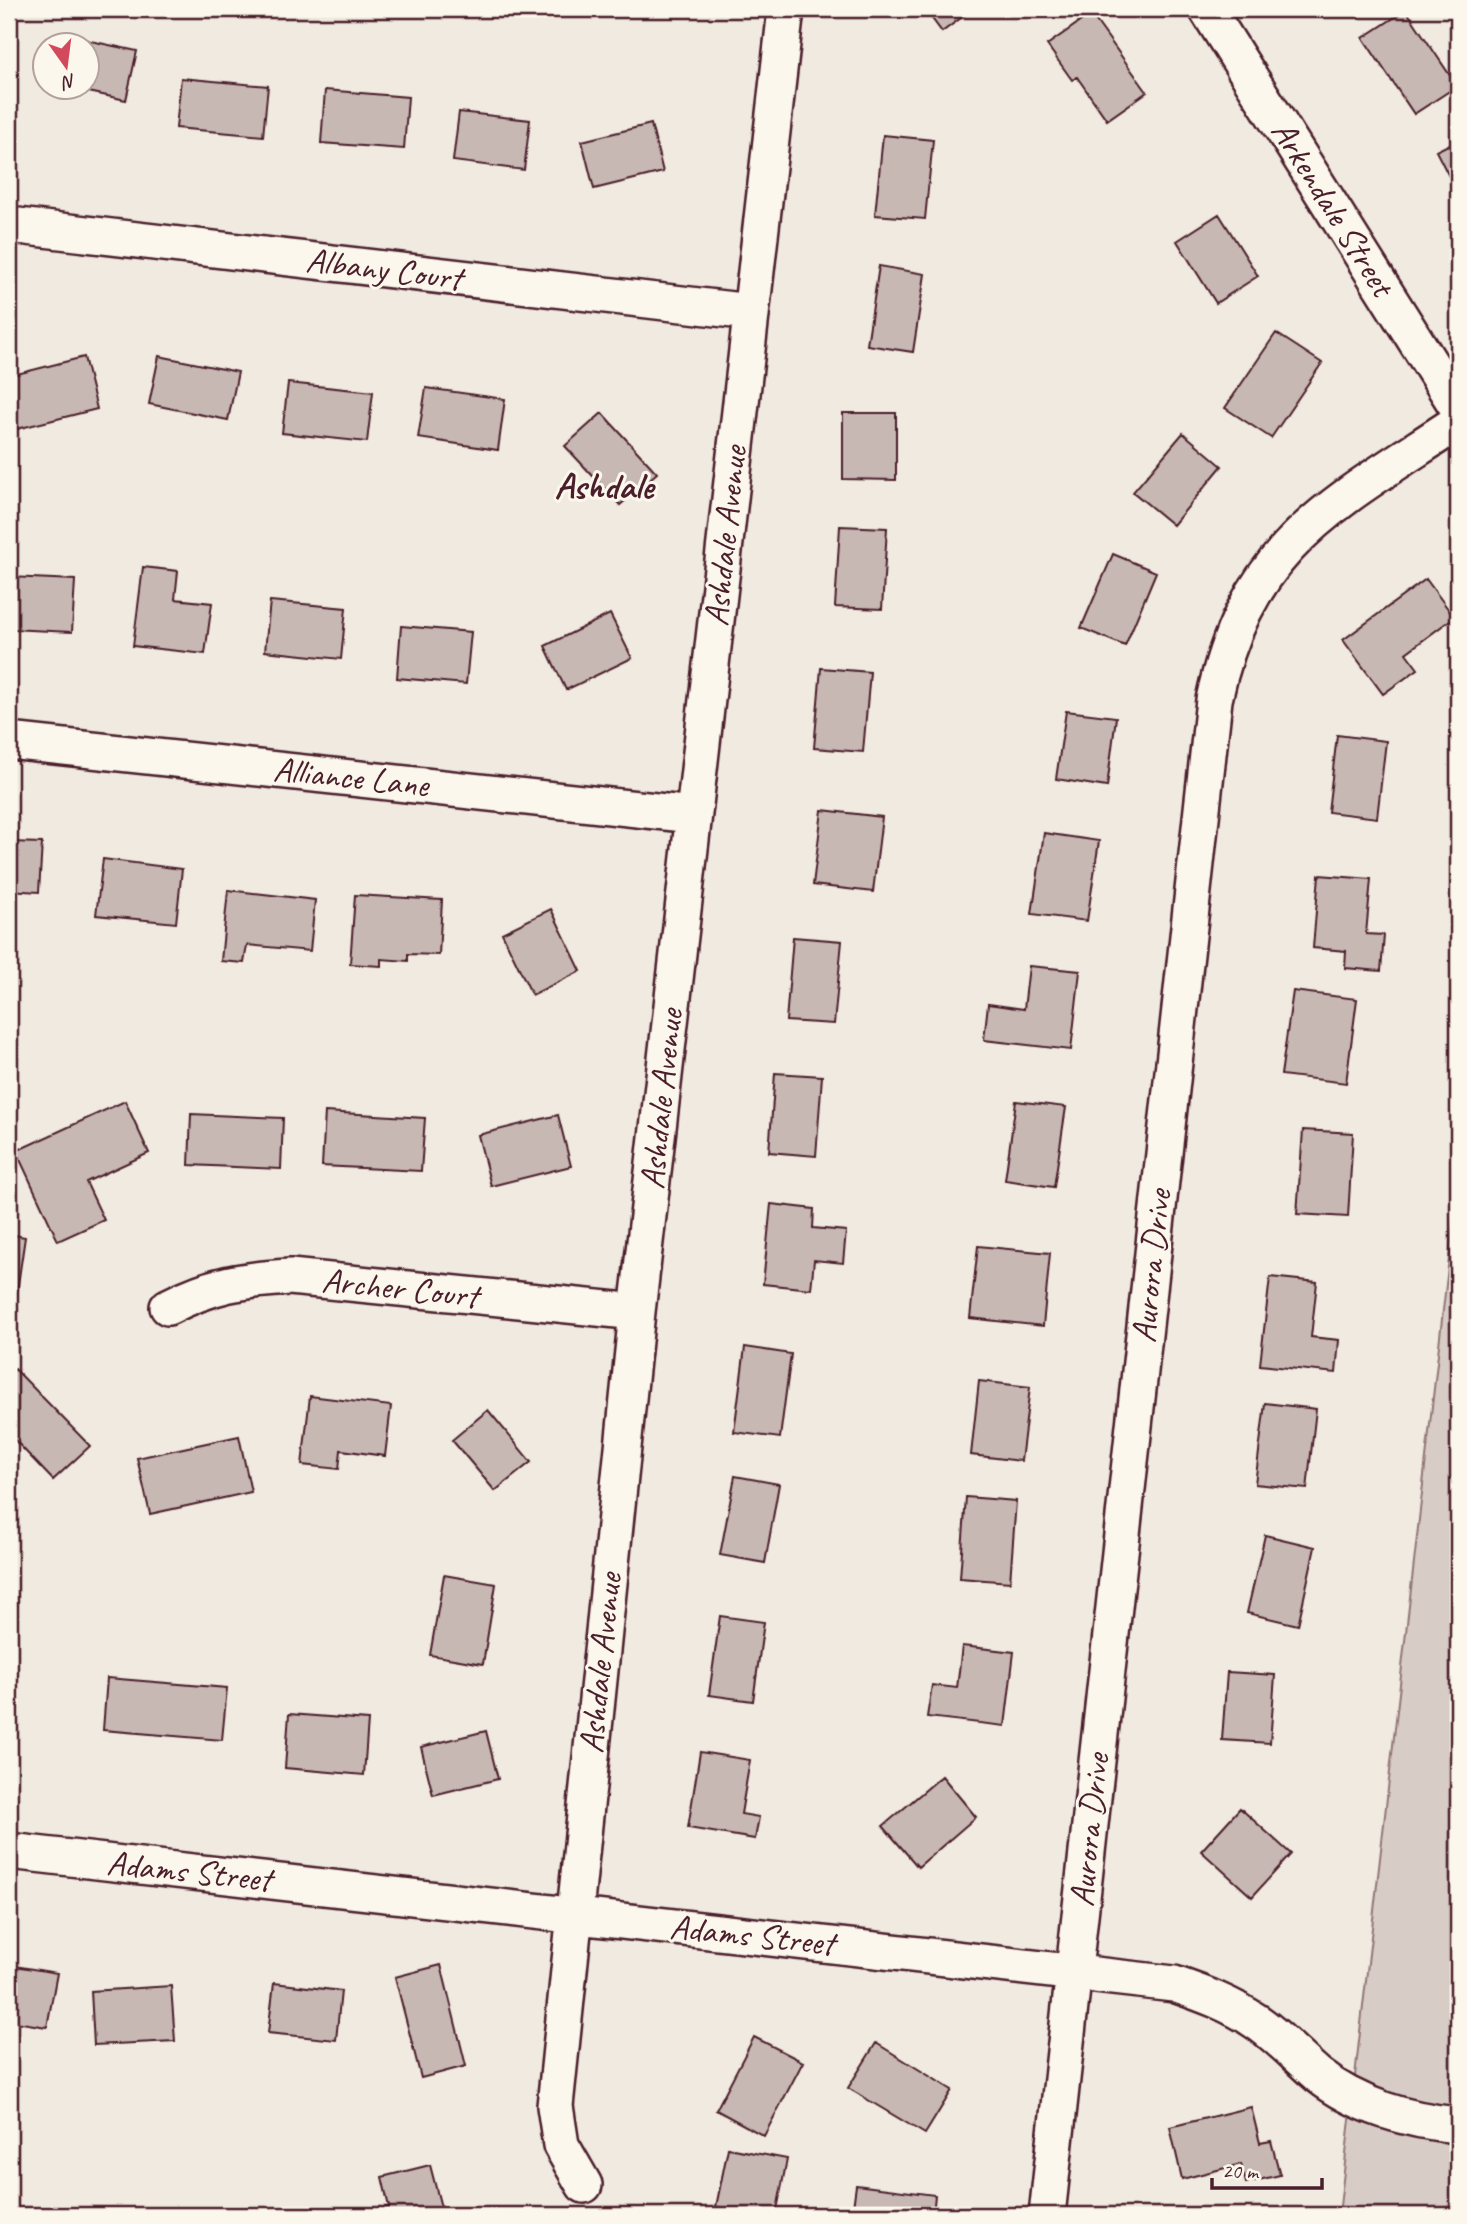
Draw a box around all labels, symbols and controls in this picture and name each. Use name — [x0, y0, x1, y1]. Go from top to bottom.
north arrow — [32, 32, 102, 102]
text: N — [58, 68, 78, 95]
street label: Arkendale Street — [1261, 112, 1407, 307]
street label: Albany Court — [304, 237, 469, 301]
street label: Ashdale Avenue — [693, 441, 757, 628]
district label: Ashdale — [555, 462, 656, 509]
street label: Alliance Lane — [271, 747, 433, 808]
street label: Ashdale Avenue — [629, 1004, 693, 1191]
street label: Aurora Drive — [1121, 1185, 1182, 1345]
street label: Archer Court — [320, 1257, 485, 1319]
street label: Ashdale Avenue — [568, 1568, 632, 1755]
street label: Aurora Drive — [1059, 1749, 1120, 1909]
street label: Adams Street — [105, 1840, 278, 1902]
street label: Adams Street — [668, 1904, 841, 1966]
scale bar — [1212, 2147, 1322, 2191]
text: 20 m — [1222, 2158, 1260, 2184]

